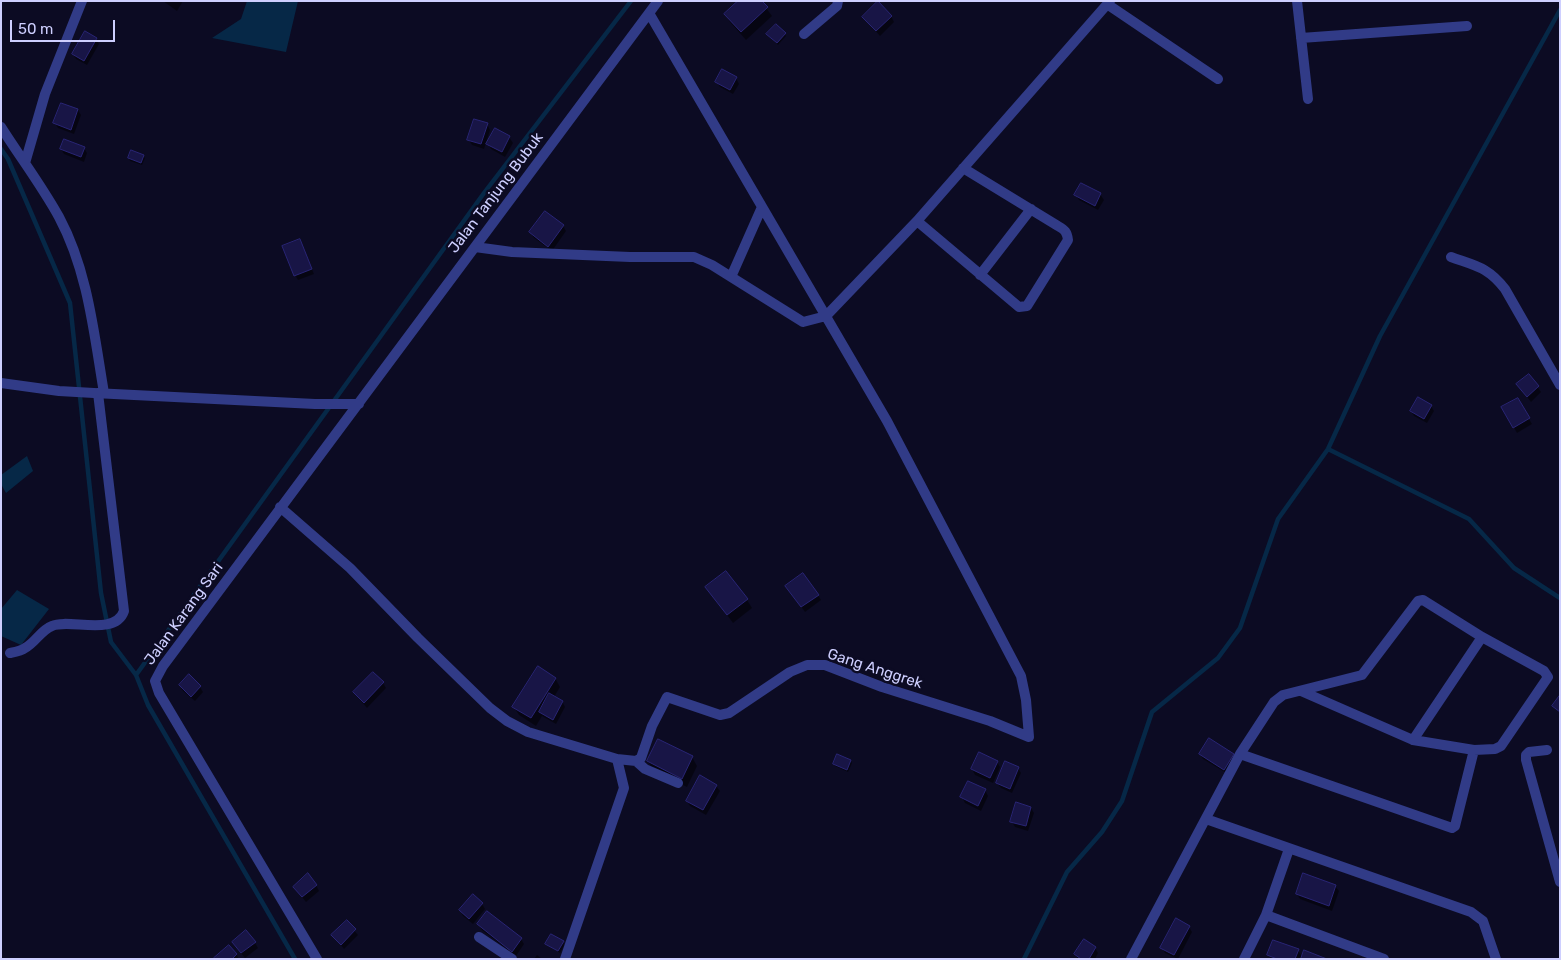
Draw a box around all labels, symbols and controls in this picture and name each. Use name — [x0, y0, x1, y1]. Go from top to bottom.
scale bar — [12, 10, 118, 42]
text: 50 m — [18, 20, 53, 38]
street label: Jalan Tanjung Bubuk — [445, 129, 547, 257]
street label: Jalan Karang Sari — [141, 559, 227, 669]
street label: Gang Anggrek — [825, 645, 925, 693]

